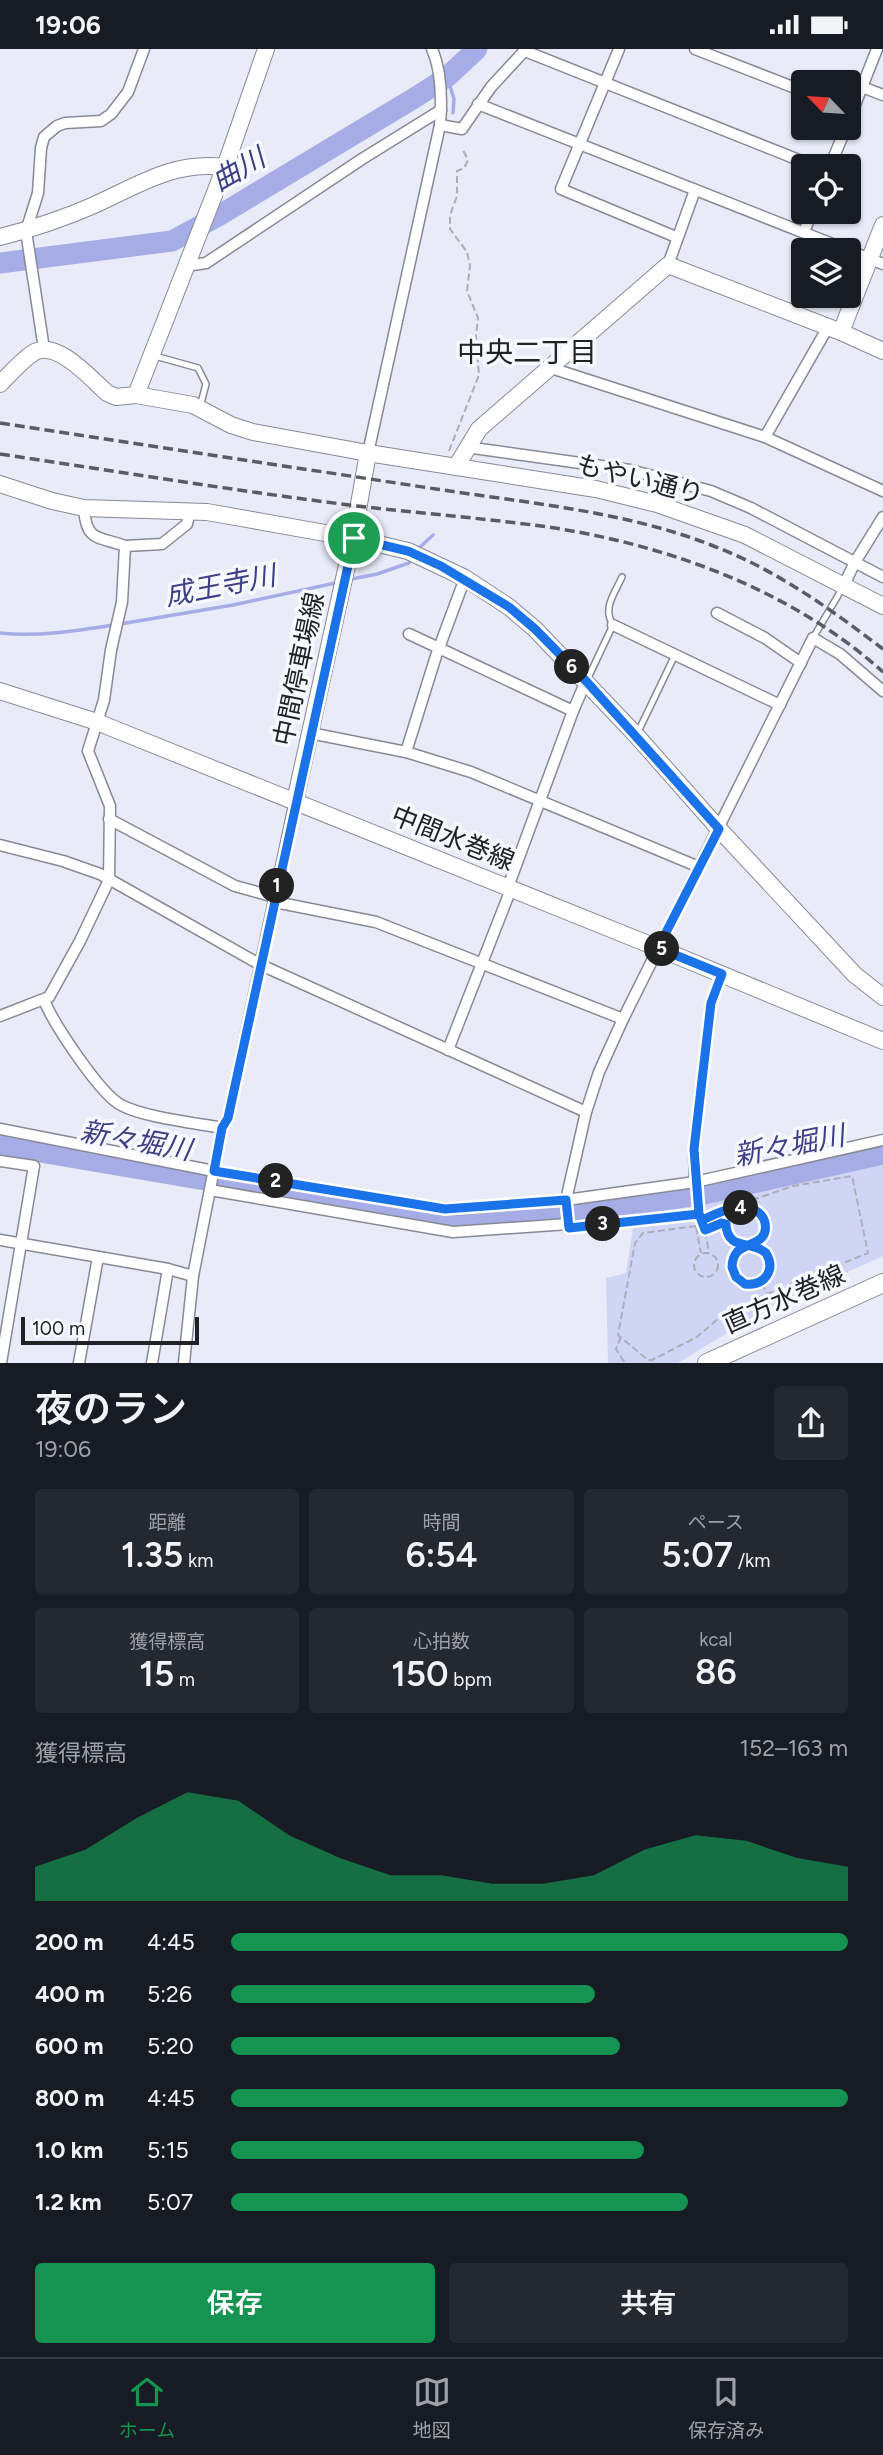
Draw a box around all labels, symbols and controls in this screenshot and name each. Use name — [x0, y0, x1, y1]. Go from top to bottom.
text: 19:06 — [35, 9, 101, 41]
north arrow — [791, 70, 861, 140]
map controls — [791, 70, 861, 308]
water label: 曲川 — [205, 139, 273, 198]
button: locate — [791, 154, 861, 224]
button: layers — [791, 238, 861, 308]
district label: 中央二丁目 — [457, 335, 597, 369]
street label: もやい通り — [573, 448, 707, 510]
pin — [324, 508, 384, 568]
icon: arrive — [335, 519, 373, 557]
water label: 成王寺川 — [162, 557, 281, 612]
street label: 中間停車場線 — [267, 589, 331, 749]
pin: 6 — [554, 649, 590, 685]
text: 6 — [566, 655, 577, 678]
street label: 中間水巻線 — [387, 799, 519, 877]
pin: 1 — [260, 869, 294, 903]
text: 1 — [272, 874, 281, 897]
pin: 5 — [644, 932, 680, 967]
text: 5 — [656, 937, 667, 960]
water label: 新々堀川 — [78, 1114, 197, 1167]
water label: 新々堀川 — [731, 1117, 850, 1172]
pin: 2 — [258, 1163, 294, 1199]
text: 2 — [270, 1169, 281, 1192]
pin: 4 — [724, 1191, 758, 1225]
text: 4 — [734, 1196, 747, 1219]
pin: 3 — [586, 1207, 620, 1241]
text: 3 — [597, 1212, 608, 1235]
street label: 直方水巻線 — [718, 1258, 850, 1340]
scale bar — [21, 1314, 200, 1346]
text: 100 m — [32, 1317, 85, 1340]
text: 夜のラン — [35, 1386, 187, 1432]
button: share — [774, 1386, 848, 1460]
text: 19:06 — [35, 1435, 91, 1463]
text: 距離 — [148, 1511, 186, 1534]
text: 時間 — [422, 1511, 461, 1534]
text: ペース — [688, 1511, 744, 1534]
text: 1.35 — [121, 1534, 183, 1576]
text: 6:54 — [405, 1534, 478, 1576]
text: 5:07 — [661, 1534, 733, 1576]
text: km — [183, 1549, 213, 1572]
text: /km — [733, 1549, 770, 1572]
text: kcal — [699, 1628, 732, 1651]
text: 獲得標高 — [129, 1630, 205, 1653]
text: 心拍数 — [413, 1630, 470, 1653]
text: 86 — [695, 1651, 737, 1693]
text: 15 — [139, 1653, 174, 1695]
text: 150 — [391, 1653, 449, 1695]
text: m — [174, 1668, 195, 1691]
text: bpm — [449, 1668, 492, 1691]
text: 152–163 m — [739, 1734, 848, 1762]
text: 獲得標高 — [35, 1739, 127, 1767]
text: 200 m — [35, 1928, 104, 1956]
text: 4:45 — [147, 1928, 195, 1956]
text: 400 m — [35, 1980, 105, 2008]
text: 5:26 — [147, 1980, 192, 2008]
text: 600 m — [35, 2032, 104, 2060]
text: 5:20 — [147, 2032, 194, 2060]
text: 800 m — [35, 2084, 104, 2112]
text: 4:45 — [147, 2084, 195, 2112]
text: 1.0 km — [35, 2136, 103, 2164]
text: 5:15 — [147, 2136, 189, 2164]
text: 1.2 km — [35, 2188, 102, 2216]
text: 5:07 — [147, 2188, 193, 2216]
button: 保存 — [35, 2263, 435, 2343]
button: 共有 — [449, 2263, 848, 2343]
tab: ホーム — [119, 2373, 175, 2442]
tab: 地図 — [413, 2373, 451, 2442]
tab: 保存済み — [688, 2373, 764, 2442]

